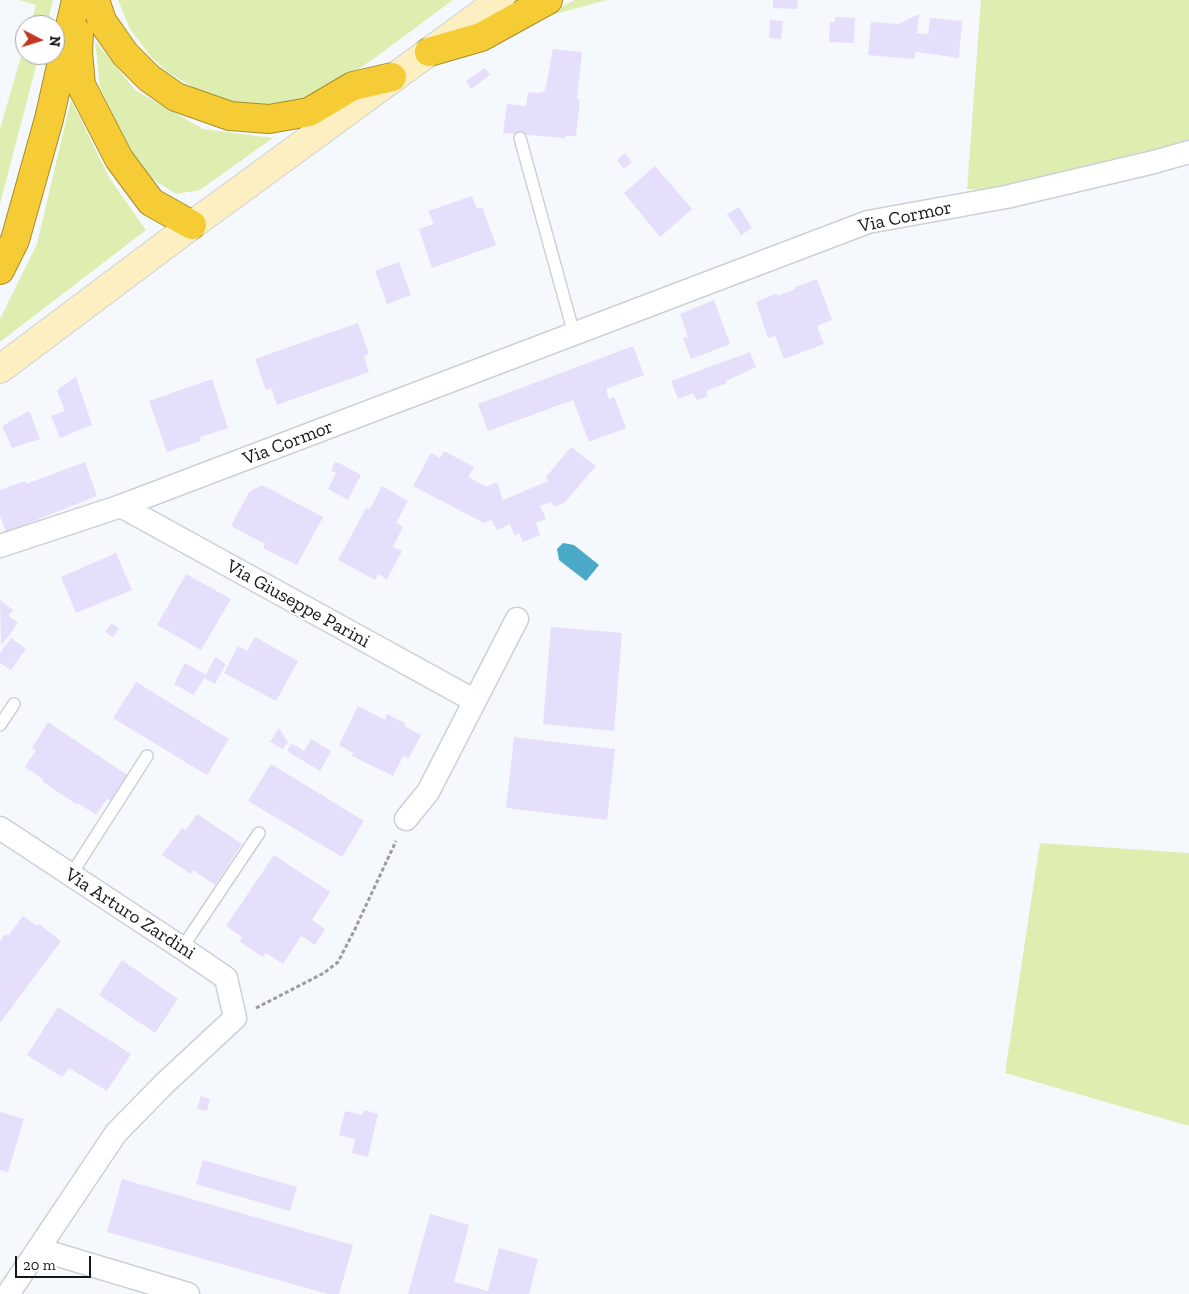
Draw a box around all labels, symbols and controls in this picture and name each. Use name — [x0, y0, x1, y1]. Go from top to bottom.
north arrow — [15, 15, 65, 65]
text: N — [46, 35, 63, 47]
street label: Via Cormor — [856, 196, 954, 238]
street label: Via Cormor — [240, 415, 336, 471]
street label: Via Giuseppe Parini — [222, 555, 374, 653]
street label: Via Arturo Zardini — [61, 863, 199, 965]
scale bar — [18, 1246, 94, 1278]
text: 20 m — [23, 1256, 56, 1274]

